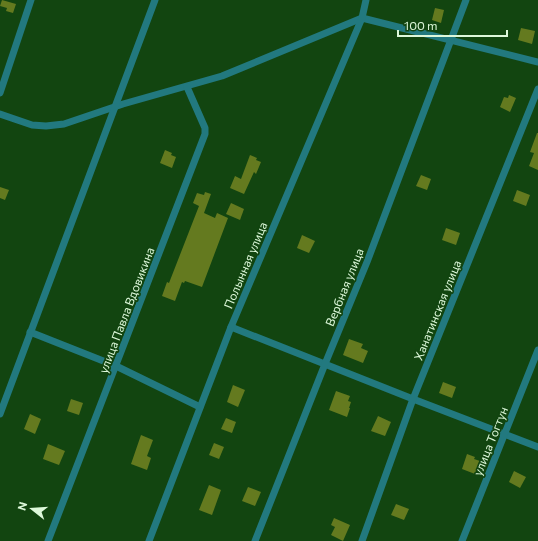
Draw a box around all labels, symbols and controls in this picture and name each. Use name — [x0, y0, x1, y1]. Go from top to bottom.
scale bar — [398, 12, 507, 38]
text: 100 m — [404, 18, 438, 32]
street label: Полынная улица — [220, 219, 270, 311]
street label: улица Павла Вдовикина — [96, 245, 156, 375]
street label: Вербная улица — [322, 246, 366, 328]
street label: Ханатинская улица — [411, 258, 463, 362]
street label: улица Тогтун — [470, 405, 510, 477]
north arrow — [12, 489, 52, 529]
text: N — [15, 500, 29, 512]

